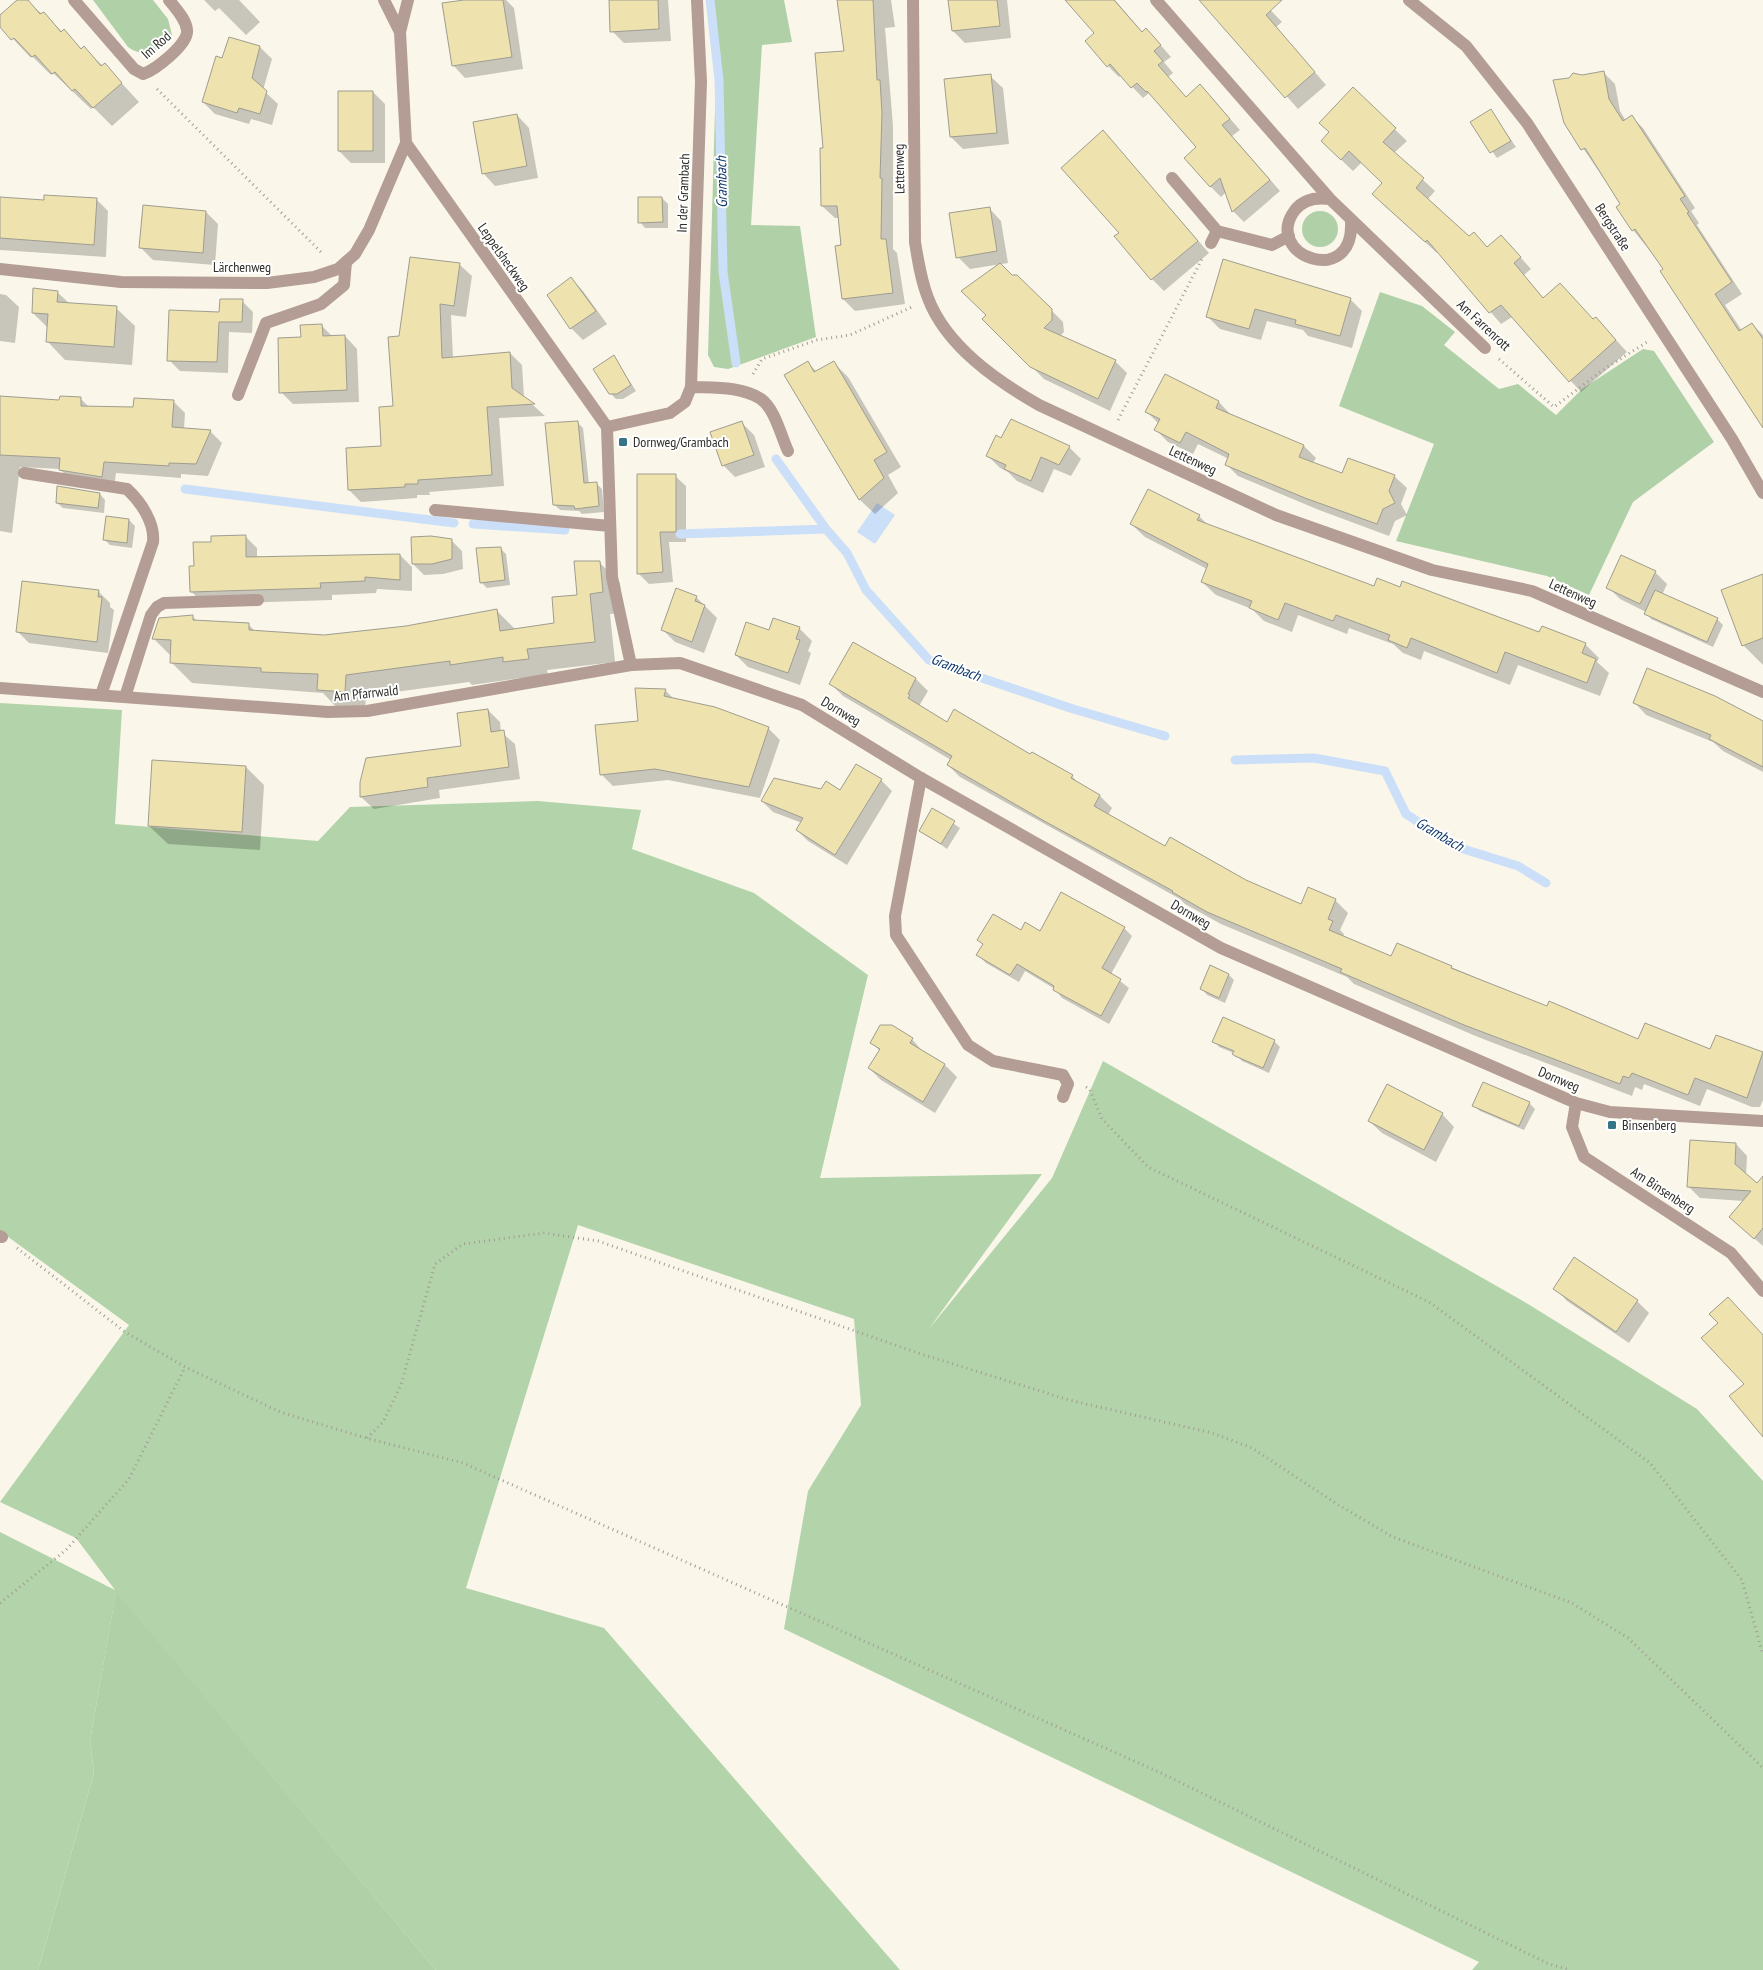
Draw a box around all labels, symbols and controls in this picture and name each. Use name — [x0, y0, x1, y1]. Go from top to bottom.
street label: Im Rod — [137, 27, 175, 63]
street label: Lettenweg — [890, 144, 908, 194]
street label: In der Grambach — [673, 153, 693, 233]
water label: Grambach — [711, 155, 731, 208]
street label: Bergstraße — [1591, 200, 1635, 254]
street label: Leppelsheckweg — [474, 219, 534, 295]
street label: Lärchenweg — [213, 258, 271, 276]
street label: Am Farrenrott — [1453, 295, 1515, 355]
place label: Dornweg/Grambach — [633, 433, 729, 451]
marker: Dornweg/Grambach — [617, 436, 629, 448]
street label: Lettenweg — [1166, 441, 1220, 479]
street label: Lettenweg — [1546, 575, 1600, 611]
water label: Grambach — [928, 649, 985, 686]
street label: Am Pfarrwald — [333, 681, 399, 705]
street label: Dornweg — [818, 692, 864, 730]
water label: Grambach — [1413, 813, 1468, 856]
street label: Dornweg — [1168, 895, 1214, 933]
street label: Dornweg — [1536, 1062, 1582, 1096]
place label: Binsenberg — [1622, 1116, 1676, 1134]
marker: Binsenberg — [1606, 1119, 1618, 1131]
street label: Am Binsenberg — [1628, 1163, 1698, 1217]

